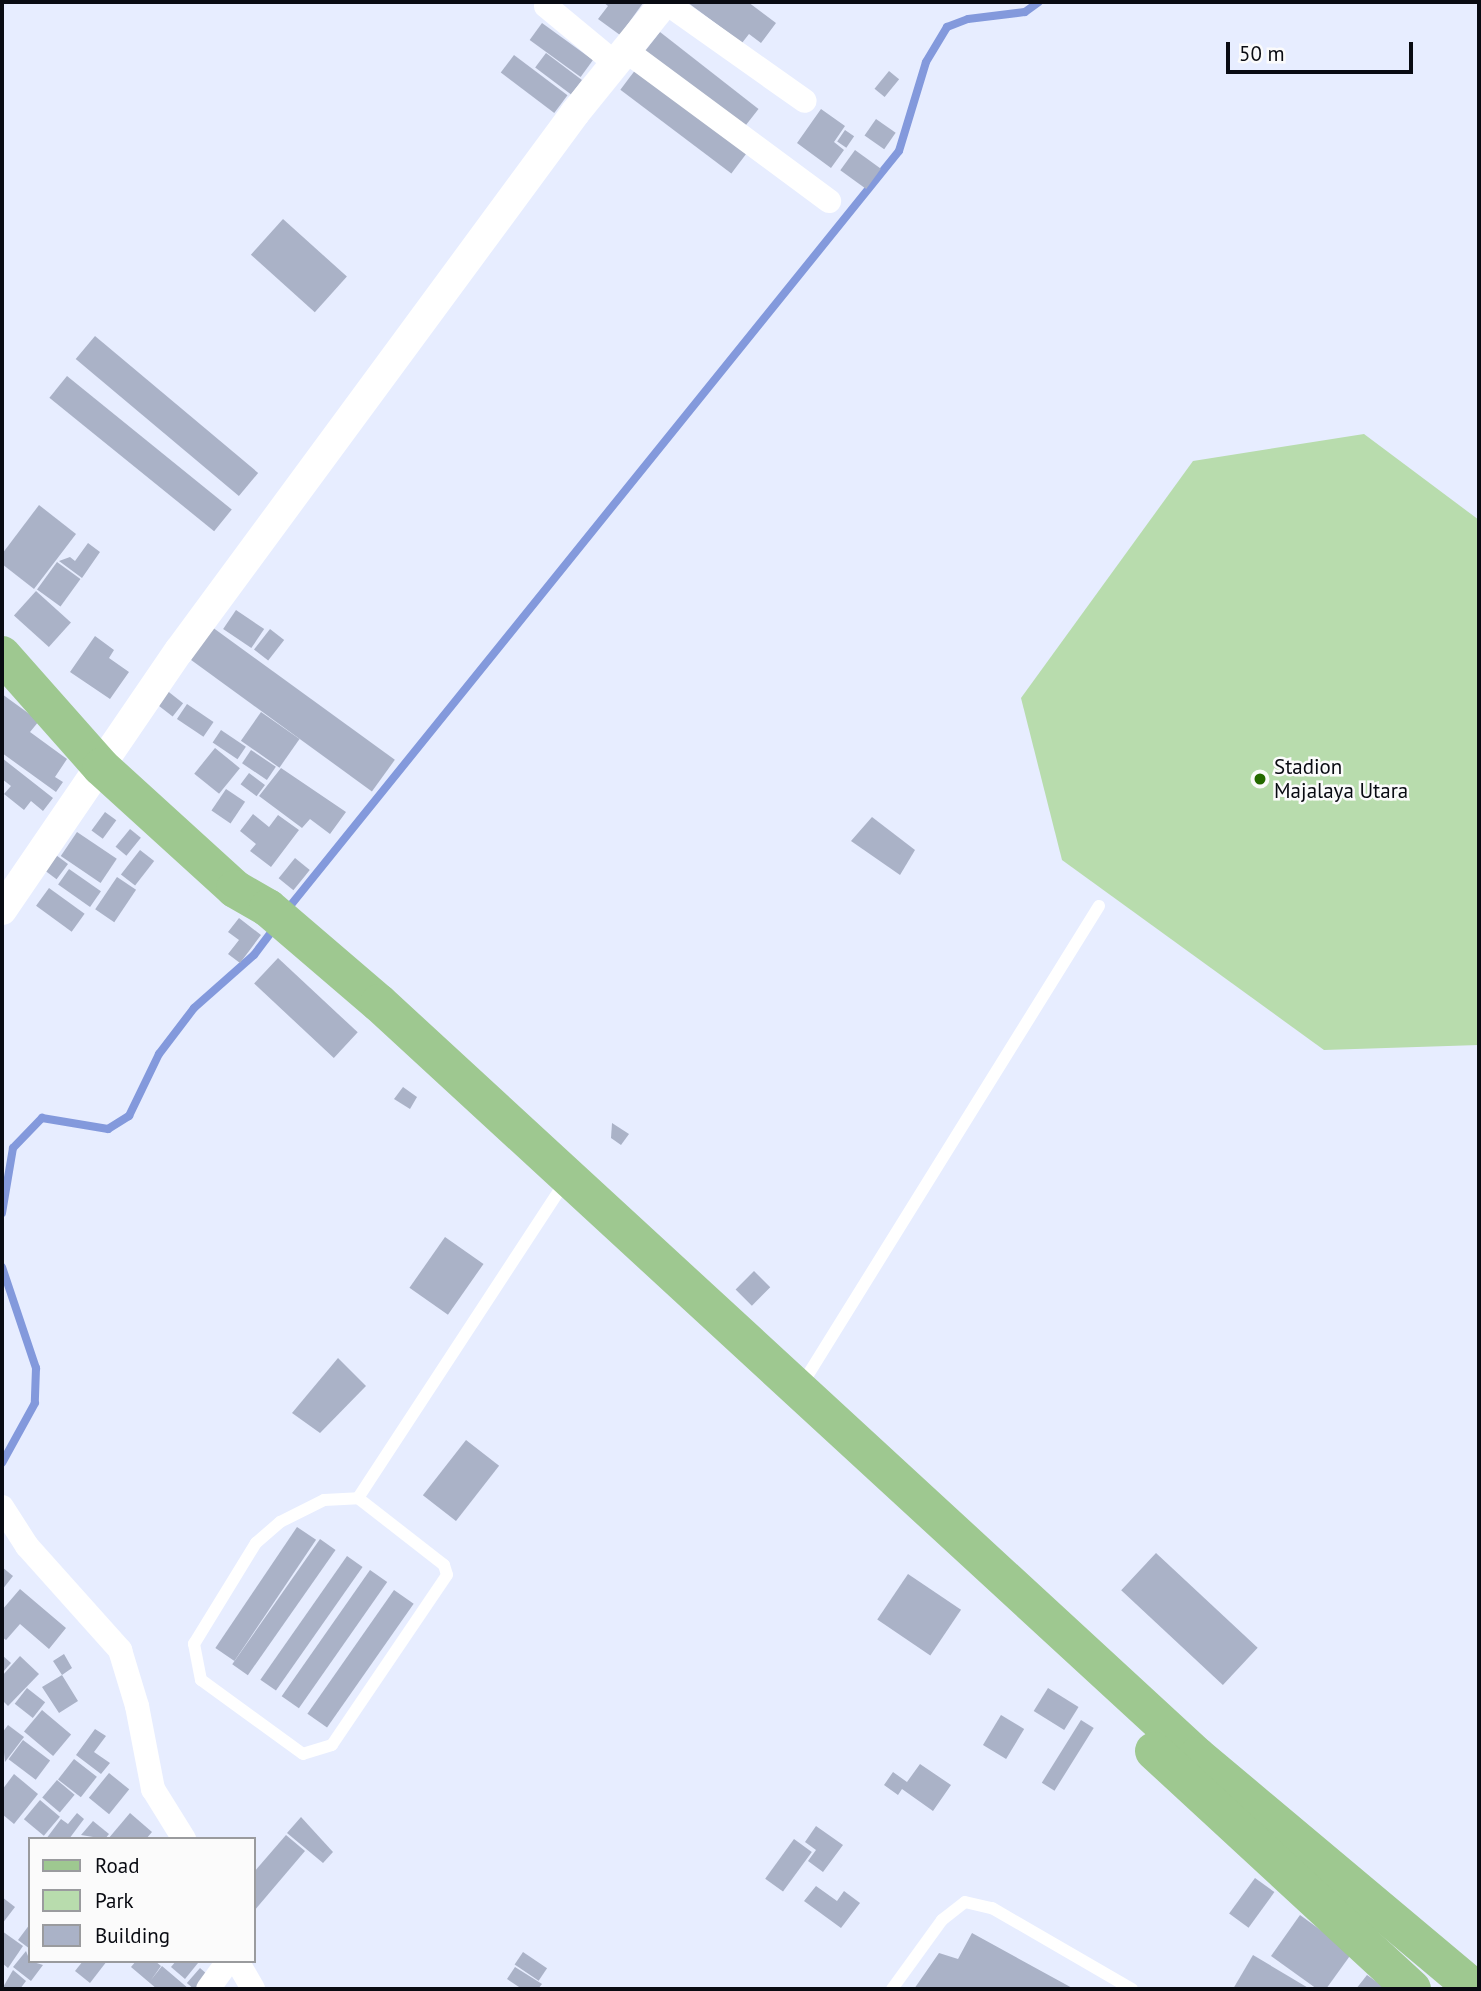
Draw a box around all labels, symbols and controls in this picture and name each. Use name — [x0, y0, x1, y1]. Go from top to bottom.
scale bar — [1229, 28, 1416, 72]
text: 50 m — [1239, 40, 1285, 67]
place label: Stadion Majalaya Utara — [1274, 754, 1408, 804]
marker: Stadion Majalaya Utara — [1252, 771, 1268, 787]
legend — [28, 1837, 256, 1963]
text: Road — [95, 1852, 139, 1879]
text: Park — [95, 1887, 134, 1914]
text: Building — [95, 1922, 170, 1949]

